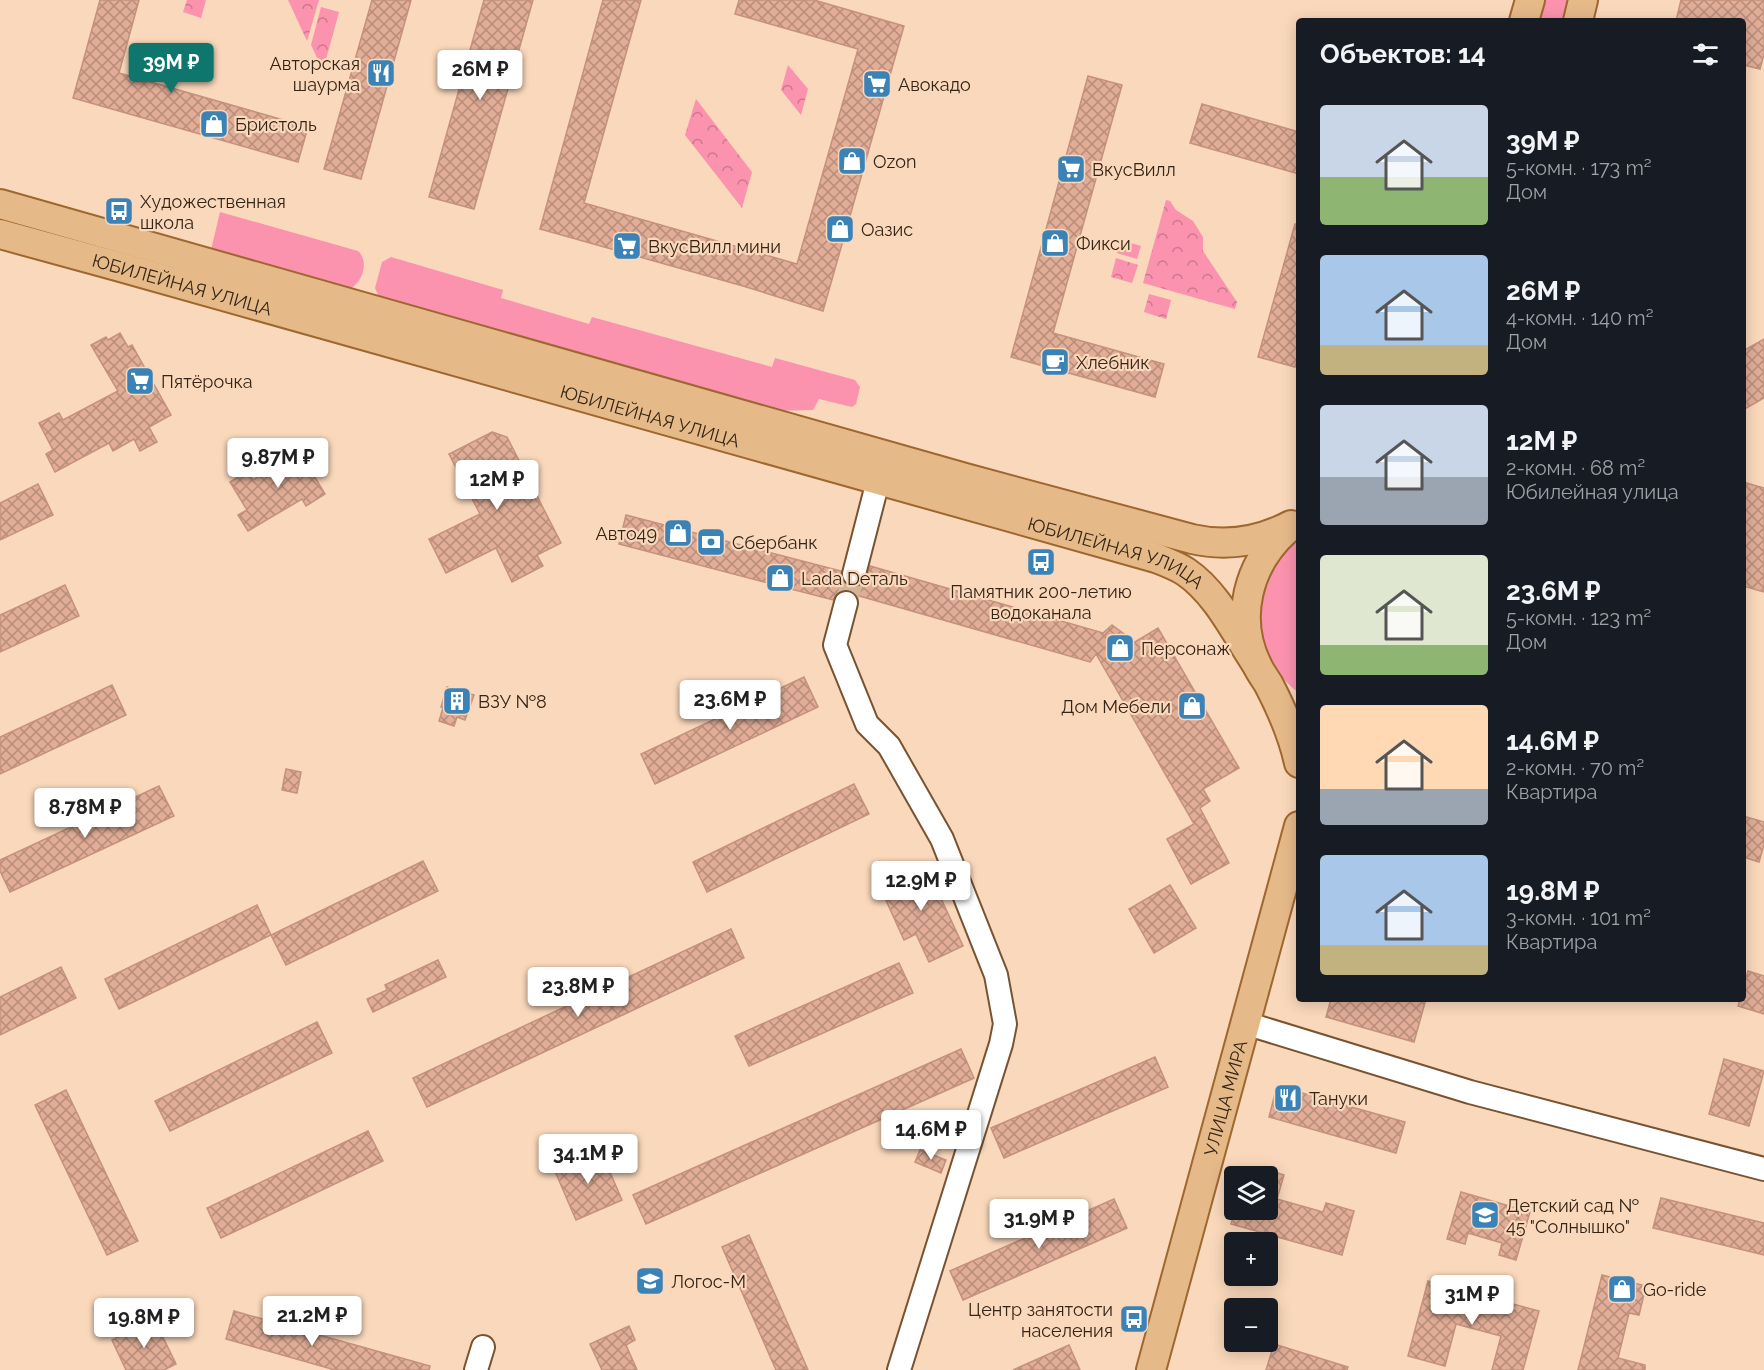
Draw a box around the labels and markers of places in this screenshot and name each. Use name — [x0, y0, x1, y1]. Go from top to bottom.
pin: 39M ₽ — [129, 43, 213, 94]
pin: 26M ₽ — [438, 50, 522, 101]
place label: Авторская шаурма — [269, 53, 360, 95]
restaurant icon: Авторская шаурма — [365, 57, 397, 89]
supermarket icon: Авокадо — [861, 68, 893, 100]
place label: Авокадо — [898, 74, 971, 95]
shop icon: Бристоль — [198, 108, 230, 140]
place label: Бристоль — [235, 114, 317, 135]
shop icon: Ozon — [836, 145, 868, 177]
place label: Ozon — [873, 151, 916, 172]
supermarket icon: ВкусВилл — [1055, 153, 1087, 185]
place label: ВкусВилл — [1092, 159, 1176, 180]
place label: Художественная школа — [140, 191, 286, 233]
bus stop icon: Художественная школа — [103, 195, 135, 227]
shop icon: Оазис — [824, 213, 856, 245]
place label: Оазис — [861, 219, 913, 240]
shop icon: Фикси — [1039, 227, 1071, 259]
supermarket icon: ВкусВилл мини — [611, 230, 643, 262]
place label: Фикси — [1076, 233, 1131, 254]
place label: ВкусВилл мини — [648, 236, 781, 257]
cafe icon: Хлебник — [1039, 346, 1071, 378]
place label: Хлебник — [1076, 352, 1150, 373]
supermarket icon: Пятёрочка — [124, 365, 156, 397]
place label: Пятёрочка — [161, 371, 253, 392]
pin: 9.87M ₽ — [223, 438, 333, 489]
pin: 12M ₽ — [455, 460, 539, 511]
shop icon: Авто49 — [662, 517, 694, 549]
place label: Авто49 — [596, 523, 657, 544]
bank icon: Сбербанк — [695, 526, 727, 558]
place label: Сбербанк — [732, 532, 818, 553]
bus stop icon: Памятник 200-летию водоканала — [1025, 546, 1057, 578]
shop icon: Lada Dеталь — [764, 562, 796, 594]
place label: Lada Dеталь — [801, 568, 908, 589]
place label: Памятник 200-летию водоканала — [950, 581, 1132, 623]
shop icon: Персонаж — [1104, 632, 1136, 664]
place label: Персонаж — [1141, 638, 1231, 659]
pin: 23.6M ₽ — [675, 680, 785, 731]
building icon: ВЗУ №8 — [441, 685, 473, 717]
shop icon: Дом Мебели — [1176, 690, 1208, 722]
place label: ВЗУ №8 — [478, 691, 547, 712]
place label: Дом Мебели — [1061, 696, 1171, 717]
pin: 8.78M ₽ — [30, 788, 140, 839]
pin: 12.9M ₽ — [866, 861, 976, 912]
pin: 23.8M ₽ — [523, 967, 633, 1018]
restaurant icon: Тануки — [1272, 1082, 1304, 1114]
place label: Тануки — [1309, 1088, 1368, 1109]
pin: 14.6M ₽ — [876, 1110, 986, 1161]
pin: 34.1M ₽ — [533, 1134, 643, 1185]
place label: Детский сад № 45 "Солнышко" — [1506, 1195, 1640, 1237]
pin: 31.9M ₽ — [984, 1199, 1094, 1250]
school or university icon: Детский сад № 45 "Солнышко" — [1469, 1199, 1501, 1231]
school or university icon: Логос-М — [634, 1265, 666, 1297]
place label: Логос-М — [671, 1271, 746, 1292]
shop icon: Go-ride — [1606, 1273, 1638, 1305]
pin: 31M ₽ — [1430, 1275, 1514, 1326]
place label: Go-ride — [1643, 1279, 1707, 1300]
pin: 21.2M ₽ — [257, 1296, 367, 1347]
pin: 19.8M ₽ — [89, 1298, 199, 1349]
place label: Центр занятости населения — [968, 1299, 1113, 1341]
bus stop icon: Центр занятости населения — [1118, 1303, 1150, 1335]

